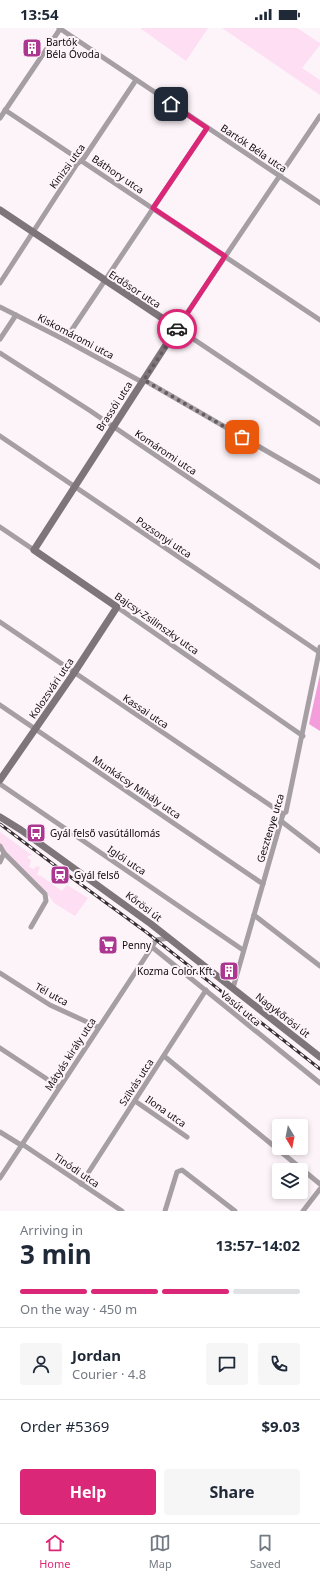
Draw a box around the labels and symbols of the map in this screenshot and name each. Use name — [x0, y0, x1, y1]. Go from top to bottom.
place label: Bartók Béla Óvoda — [46, 35, 100, 61]
building icon: Bartók Béla Óvoda — [21, 37, 43, 59]
pin — [154, 87, 188, 121]
street label: Bartók Béla utca — [218, 121, 290, 175]
street label: Kinizsi utca — [46, 141, 88, 191]
street label: Báthory utca — [89, 151, 147, 197]
street label: Erdősor utca — [106, 267, 164, 311]
courier — [157, 309, 197, 349]
street label: Kiskomáromi utca — [35, 310, 117, 362]
street label: Brassói utca — [93, 378, 135, 434]
pin — [225, 420, 259, 454]
street label: Komáromi utca — [132, 426, 200, 478]
street label: Pozsonyi utca — [133, 513, 195, 561]
street label: Bajcsy-Zsilinszky utca — [112, 589, 202, 657]
street label: Kolozsvári utca — [25, 655, 77, 721]
street label: Kassai utca — [120, 691, 172, 731]
street label: Munkácsy Mihály utca — [90, 752, 184, 822]
street label: Gesztenye utca — [253, 792, 287, 864]
bus stop icon: Gyál felső vasútállomás — [25, 822, 47, 844]
place label: Gyál felső vasútállomás — [50, 826, 160, 840]
street label: Iglói utca — [105, 842, 149, 878]
station icon: Gyál felső — [49, 864, 71, 886]
place label: Gyál felső — [74, 868, 120, 882]
street label: Kőrösi út — [123, 888, 165, 924]
supermarket icon: Penny — [97, 934, 119, 956]
place label: Penny — [122, 938, 152, 952]
building icon: Kozma Color Kft. — [218, 960, 240, 982]
place label: Kozma Color Kft. — [137, 964, 215, 978]
street label: Tél utca — [33, 979, 71, 1009]
street label: Vasút utca — [218, 987, 264, 1029]
street label: Nagykőrösi út — [253, 989, 313, 1041]
street label: Mátyás király utca — [41, 1015, 99, 1093]
street label: Szilvás utca — [116, 1056, 156, 1108]
street label: Ilona utca — [143, 1092, 189, 1130]
north arrow — [272, 1119, 308, 1155]
street label: Tinódi utca — [52, 1150, 102, 1190]

